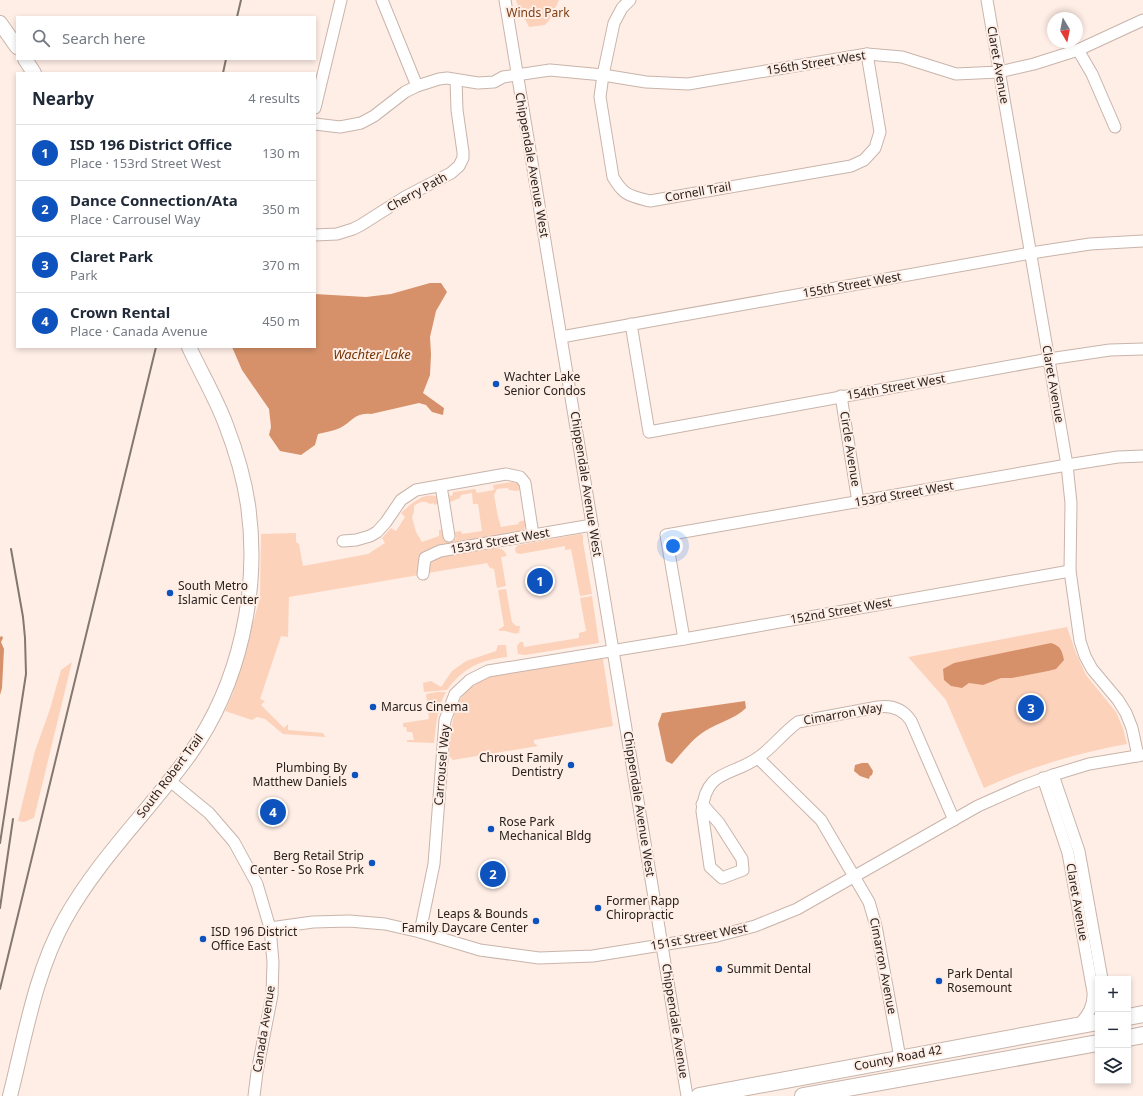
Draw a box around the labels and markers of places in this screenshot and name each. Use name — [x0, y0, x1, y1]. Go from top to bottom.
place label: Wachter Lake Senior Condos — [504, 368, 586, 399]
marker: Wachter Lake Senior Condos — [491, 379, 501, 389]
pin: 1 — [527, 566, 553, 596]
place label: South Metro Islamic Center — [178, 577, 259, 608]
marker: South Metro Islamic Center — [165, 588, 175, 598]
pin: 3 — [1018, 693, 1044, 723]
place label: Marcus Cinema — [381, 698, 468, 715]
marker: Marcus Cinema — [368, 702, 378, 712]
place label: Chroust Family Dentistry — [479, 749, 564, 780]
place label: Plumbing By Matthew Daniels — [253, 759, 348, 790]
marker: Chroust Family Dentistry — [566, 760, 576, 770]
marker: Plumbing By Matthew Daniels — [350, 770, 360, 780]
pin: 4 — [260, 797, 286, 827]
place label: Rose Park Mechanical Bldg — [499, 813, 591, 844]
marker: Rose Park Mechanical Bldg — [486, 824, 496, 834]
place label: Berg Retail Strip Center - So Rose Prk — [250, 847, 365, 878]
marker: Berg Retail Strip Center - So Rose Prk — [367, 858, 377, 868]
pin: 2 — [480, 859, 506, 889]
place label: Former Rapp Chiropractic — [606, 892, 679, 923]
marker: Former Rapp Chiropractic — [593, 903, 603, 913]
place label: Leaps & Bounds Family Daycare Center — [402, 905, 528, 936]
marker: Leaps & Bounds Family Daycare Center — [531, 916, 541, 926]
place label: ISD 196 District Office East — [211, 923, 298, 954]
marker: ISD 196 District Office East — [198, 934, 208, 944]
place label: Summit Dental — [727, 960, 811, 977]
marker: Summit Dental — [714, 964, 724, 974]
place label: Park Dental Rosemount — [947, 965, 1013, 996]
marker: Park Dental Rosemount — [934, 976, 944, 986]

